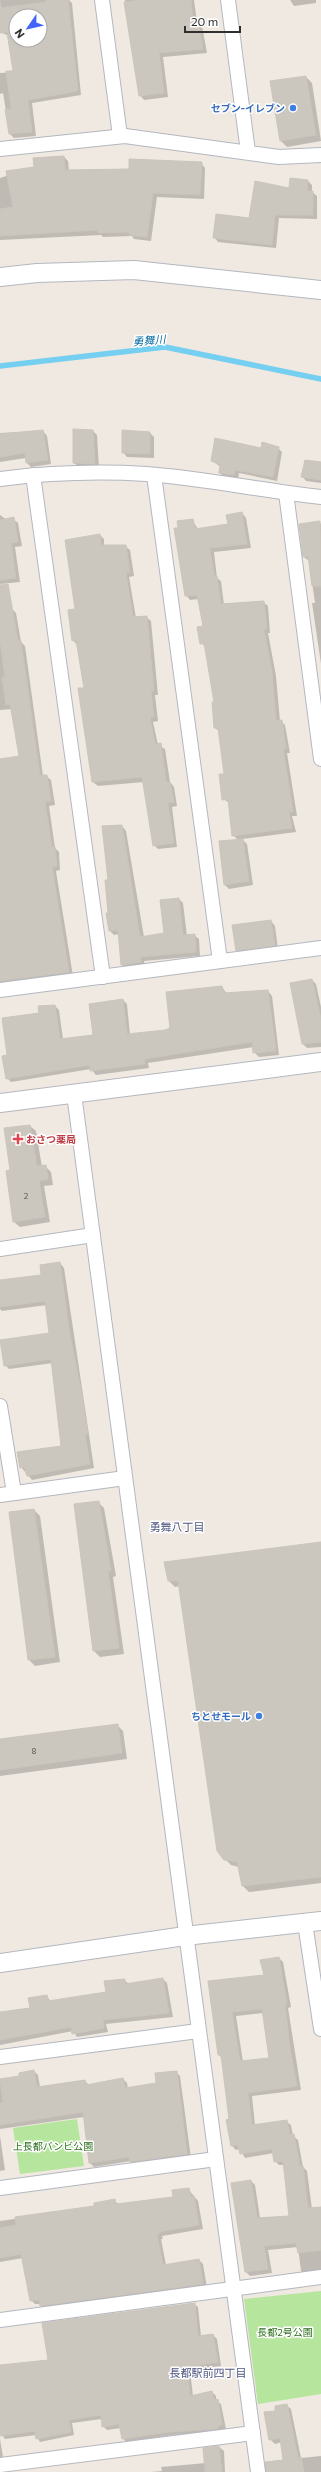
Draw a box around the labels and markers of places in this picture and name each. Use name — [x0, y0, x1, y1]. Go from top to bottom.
place label: セブン-イレブン — [211, 102, 285, 114]
marker: セブン-イレブン — [288, 103, 298, 113]
place label: おさつ薬局 — [26, 1133, 76, 1145]
marker: おさつ薬局 — [13, 1134, 23, 1144]
place label: ちとせモール — [191, 1710, 251, 1722]
marker: ちとせモール — [254, 1711, 264, 1721]

